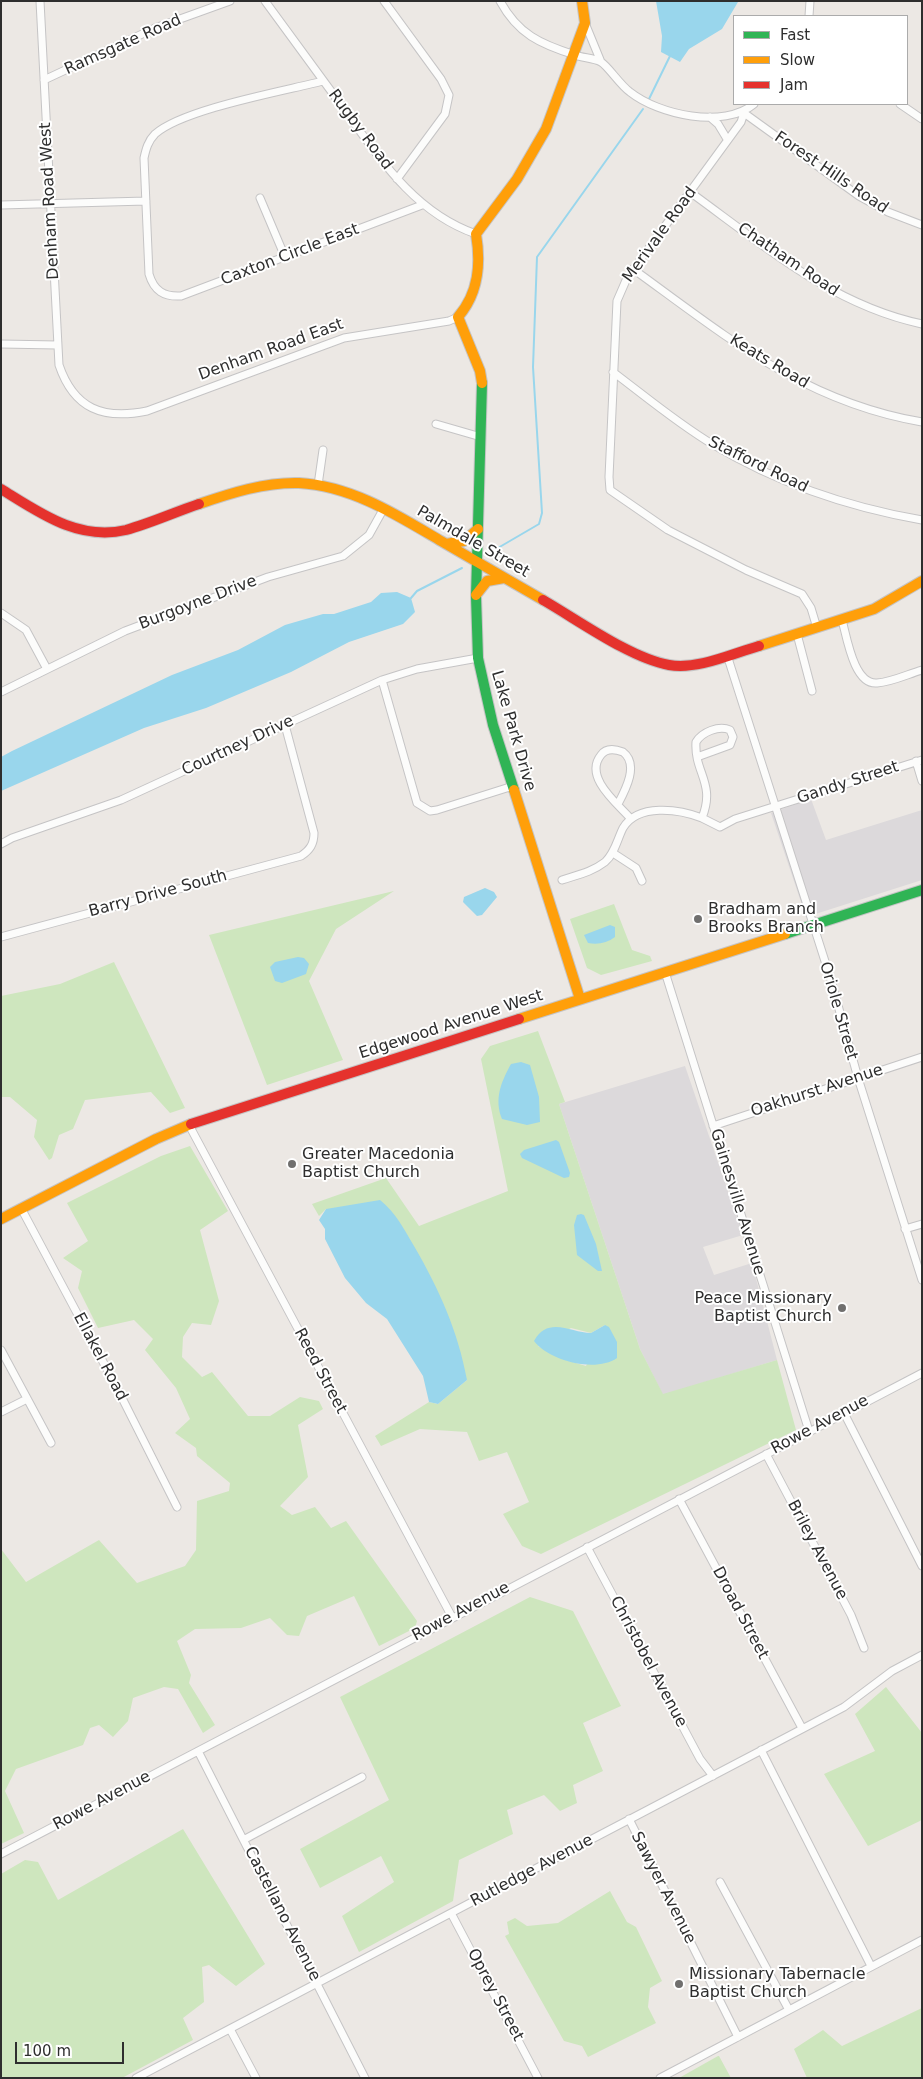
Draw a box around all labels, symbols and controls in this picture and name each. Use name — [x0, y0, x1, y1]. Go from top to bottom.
street label: Ramsgate Road — [62, 11, 184, 79]
legend — [733, 15, 908, 105]
text: Fast — [780, 26, 810, 44]
text: Slow — [780, 51, 815, 69]
text: Jam — [780, 76, 808, 94]
street label: Rugby Road — [324, 86, 396, 174]
street label: Denham Road West — [36, 122, 64, 280]
street label: Forest Hills Road — [770, 128, 892, 218]
street label: Merivale Road — [619, 183, 701, 287]
street label: Chatham Road — [734, 219, 842, 301]
street label: Caxton Circle East — [218, 220, 362, 290]
street label: Denham Road East — [196, 315, 346, 385]
street label: Keats Road — [726, 331, 812, 393]
street label: Stafford Road — [705, 433, 811, 497]
street label: Palmdale Street — [413, 502, 533, 582]
street label: Burgoyne Drive — [136, 572, 260, 634]
street label: Lake Park Drive — [487, 668, 539, 794]
street label: Courtney Drive — [179, 712, 297, 780]
street label: Gandy Street — [795, 758, 901, 808]
street label: Barry Drive South — [87, 866, 229, 922]
place label: Bradham and Brooks Branch — [708, 900, 824, 938]
marker: Bradham and Brooks Branch — [692, 913, 704, 925]
street label: Oriole Street — [815, 960, 861, 1062]
street label: Edgewood Avenue West — [357, 986, 545, 1064]
street label: Oakhurst Avenue — [749, 1061, 885, 1121]
street label: Gainesville Avenue — [706, 1126, 768, 1278]
place label: Greater Macedonia Baptist Church — [302, 1145, 455, 1183]
marker: Greater Macedonia Baptist Church — [286, 1158, 298, 1170]
place label: Peace Missionary Baptist Church — [694, 1289, 832, 1327]
marker: Peace Missionary Baptist Church — [836, 1302, 848, 1314]
street label: Ellakel Road — [69, 1310, 131, 1404]
street label: Reed Street — [289, 1325, 351, 1417]
street label: Rowe Avenue — [768, 1391, 872, 1459]
street label: Briley Avenue — [783, 1497, 851, 1603]
street label: Droad Street — [708, 1563, 772, 1663]
street label: Rowe Avenue — [409, 1578, 513, 1646]
street label: Christobel Avenue — [605, 1593, 691, 1731]
street label: Rowe Avenue — [50, 1767, 154, 1835]
street label: Sawyer Avenue — [626, 1829, 700, 1947]
street label: Rutledge Avenue — [468, 1831, 596, 1911]
street label: Castellano Avenue — [240, 1843, 324, 1985]
street label: Oprey Street — [463, 1945, 527, 2045]
place label: Missionary Tabernacle Baptist Church — [689, 1965, 865, 2003]
marker: Missionary Tabernacle Baptist Church — [673, 1978, 685, 1990]
scale bar — [18, 2032, 126, 2064]
text: 100 m — [23, 2042, 71, 2060]

